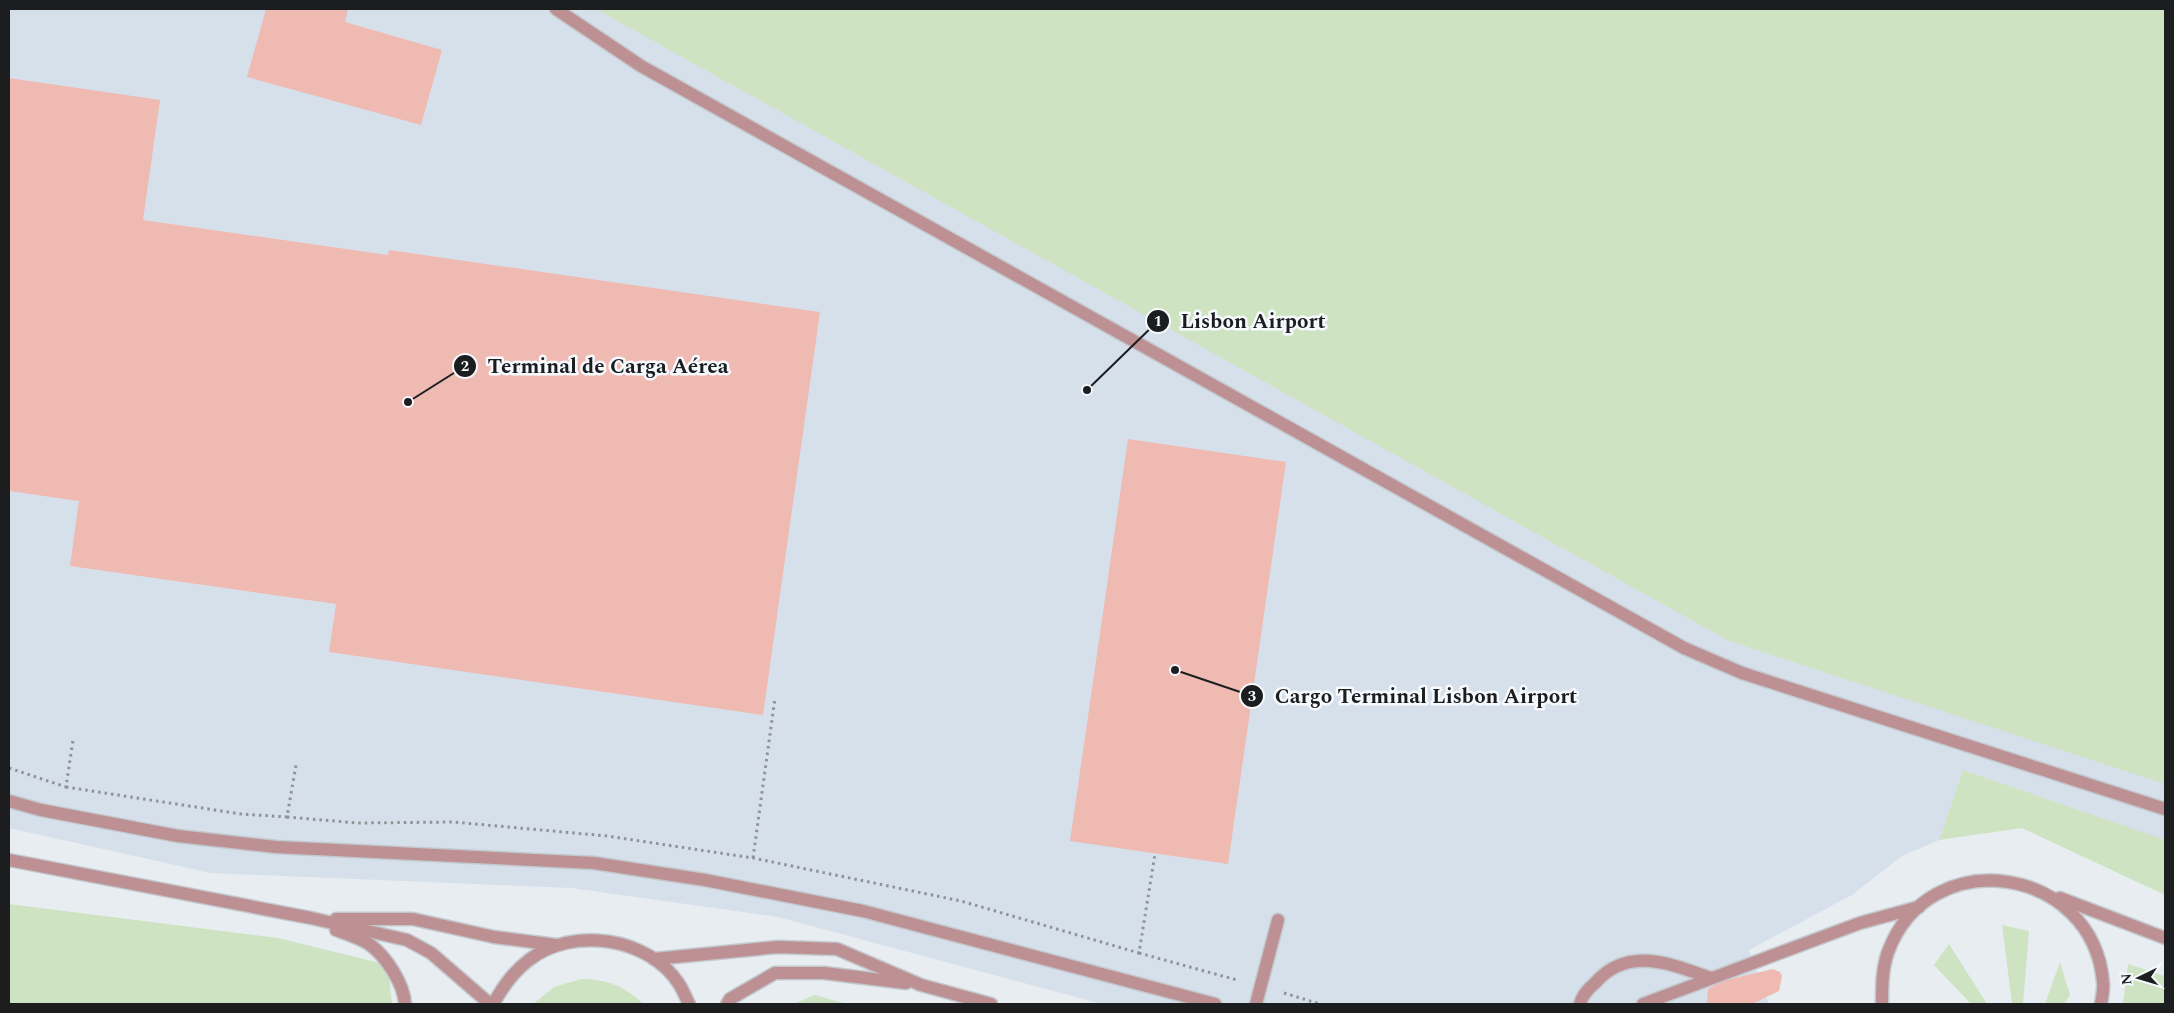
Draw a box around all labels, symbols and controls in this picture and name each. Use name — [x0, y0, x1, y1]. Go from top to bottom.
callout: Lisbon Airport — [1145, 303, 1335, 339]
text: Lisbon Airport — [1180, 306, 1326, 338]
text: 1 — [1154, 310, 1162, 333]
callout: Terminal de Carga Aérea — [452, 348, 738, 384]
text: Terminal de Carga Aérea — [488, 351, 729, 383]
text: 2 — [461, 355, 469, 378]
callout: Cargo Terminal Lisbon Airport — [1240, 678, 1587, 714]
text: Cargo Terminal Lisbon Airport — [1275, 681, 1577, 713]
text: 3 — [1248, 685, 1256, 708]
north arrow — [2114, 953, 2164, 1003]
text: N — [2116, 972, 2138, 986]

